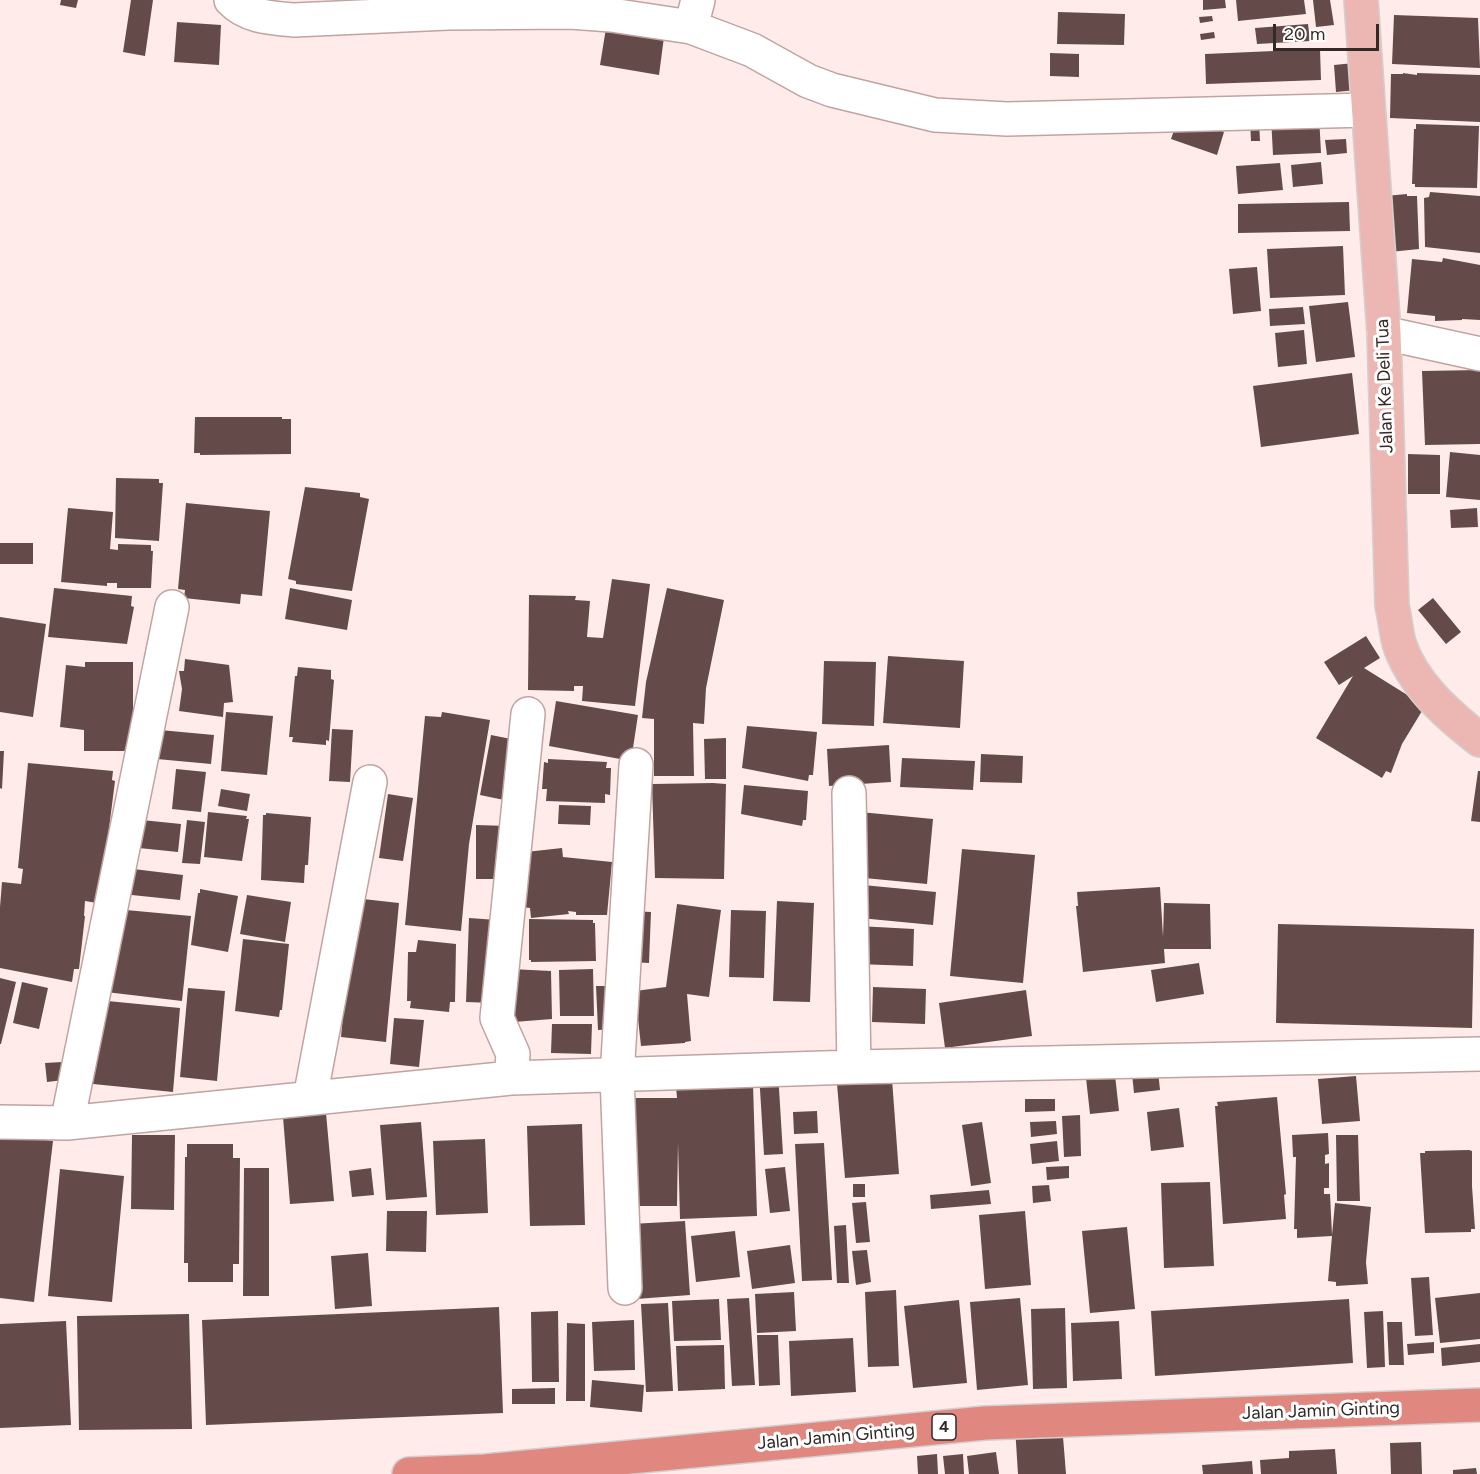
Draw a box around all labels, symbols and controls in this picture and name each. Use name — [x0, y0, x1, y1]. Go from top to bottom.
scale bar — [1276, 12, 1382, 50]
text: 20 m — [1284, 23, 1325, 45]
street label: Jalan Ke Deli Tua — [1372, 319, 1398, 453]
street label: Jalan Jamin Ginting — [1242, 1397, 1400, 1425]
road number: 4 — [932, 1414, 956, 1440]
street label: Jalan Jamin Ginting — [756, 1419, 916, 1455]

